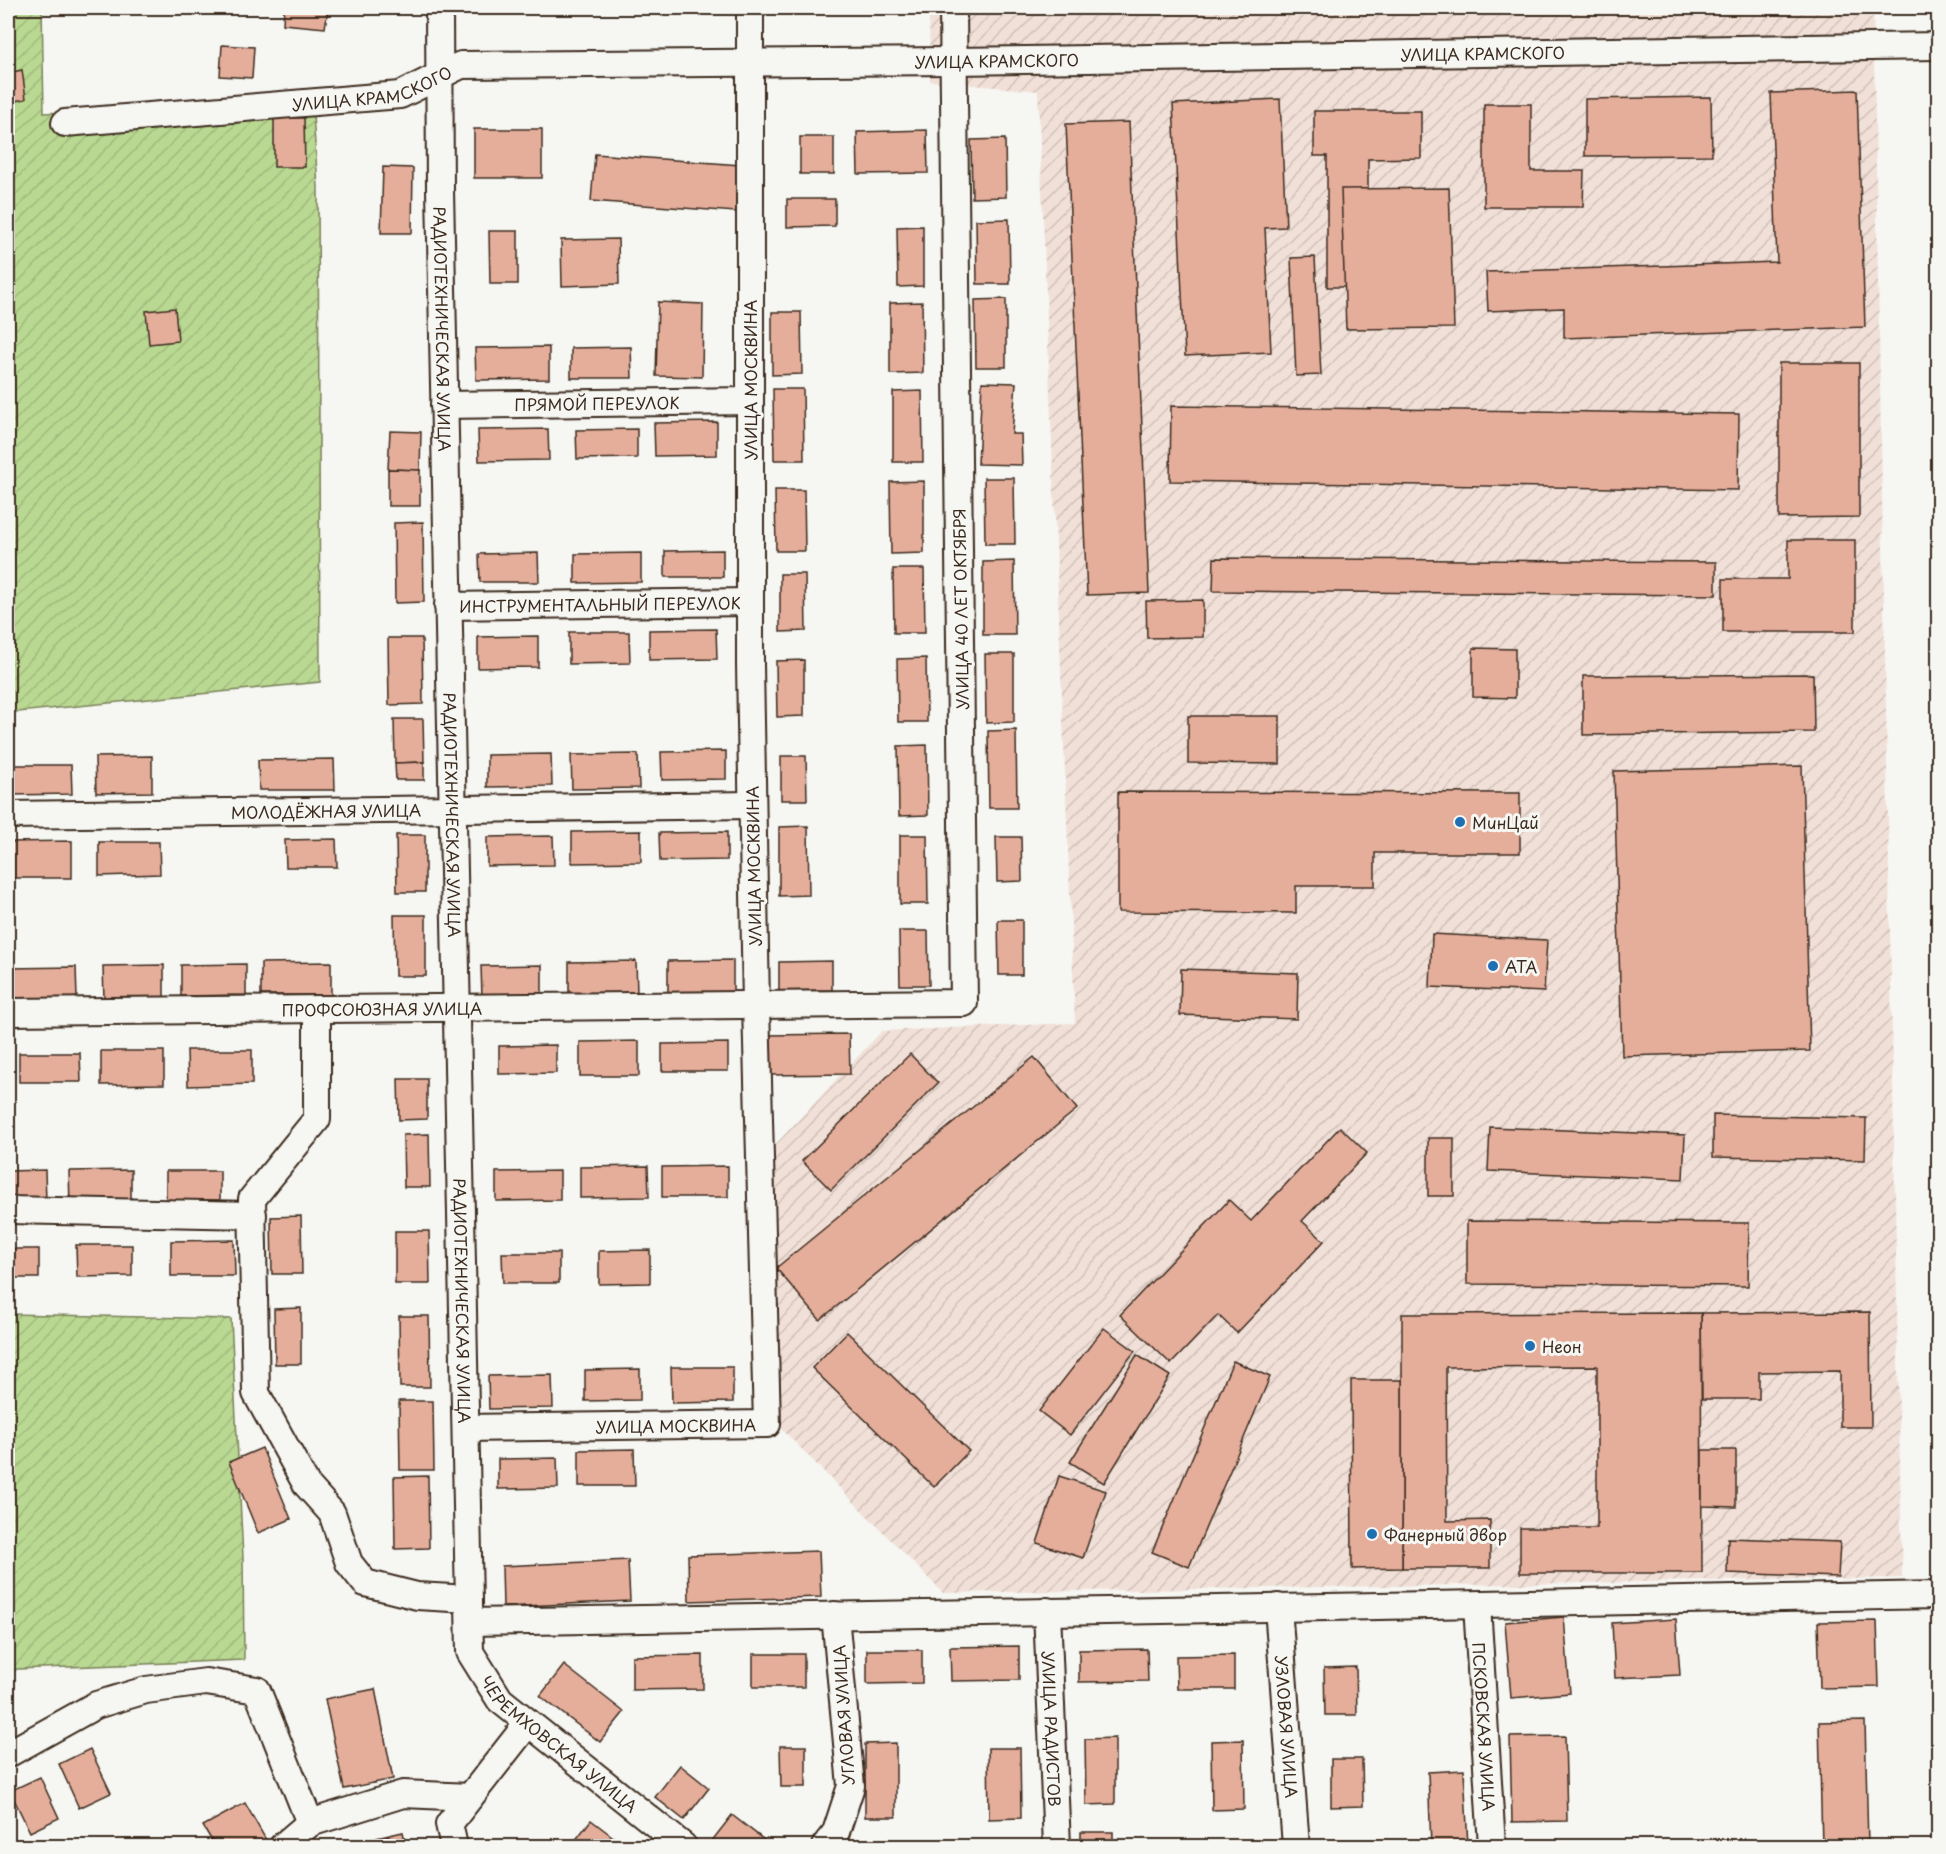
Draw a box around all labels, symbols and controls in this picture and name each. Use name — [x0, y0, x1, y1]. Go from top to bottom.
street label: УЛИЦА КРАМСКОГО — [1400, 40, 1565, 66]
street label: УЛИЦА КРАМСКОГО — [914, 47, 1079, 73]
street label: УЛИЦА КРАМСКОГО — [291, 59, 456, 116]
street label: РАДИОТЕХНИЧЕСКАЯ УЛИЦА — [428, 206, 457, 452]
street label: УЛИЦА МОСКВИНА — [738, 300, 762, 460]
street label: ПРЯМОЙ ПЕРЕУЛОК — [514, 390, 680, 416]
street label: УЛИЦА 40 ЛЕТ ОКТЯБРЯ — [946, 508, 974, 710]
street label: ИНСТРУМЕНТАЛЬНЫЙ ПЕРЕУЛОК — [459, 590, 741, 618]
street label: РАДИОТЕХНИЧЕСКАЯ УЛИЦА — [438, 692, 467, 938]
street label: УЛИЦА МОСКВИНА — [740, 786, 766, 946]
street label: МОЛОДЁЖНАЯ УЛИЦА — [231, 797, 421, 824]
place label: МинЦай — [1472, 810, 1539, 834]
marker: МинЦай — [1453, 815, 1467, 829]
place label: АТА — [1505, 954, 1537, 978]
marker: АТА — [1486, 959, 1500, 973]
street label: ПРОФСОЮЗНАЯ УЛИЦА — [282, 996, 482, 1021]
street label: РАДИОТЕХНИЧЕСКАЯ УЛИЦА — [448, 1178, 477, 1424]
place label: Неон — [1542, 1334, 1582, 1358]
marker: Неон — [1523, 1339, 1537, 1353]
street label: УЛИЦА МОСКВИНА — [596, 1412, 756, 1438]
place label: Фанерный двор — [1384, 1522, 1507, 1546]
marker: Фанерный двор — [1365, 1527, 1379, 1541]
street label: ПСКОВСКАЯ УЛИЦА — [1467, 1642, 1502, 1812]
street label: УГЛОВАЯ УЛИЦА — [826, 1644, 860, 1786]
street label: УЛИЦА РАДИСТОВ — [1037, 1651, 1067, 1807]
street label: УЗЛОВАЯ УЛИЦА — [1270, 1655, 1304, 1799]
street label: ЧЕРЕМХОВСКАЯ УЛИЦА — [475, 1671, 643, 1818]

